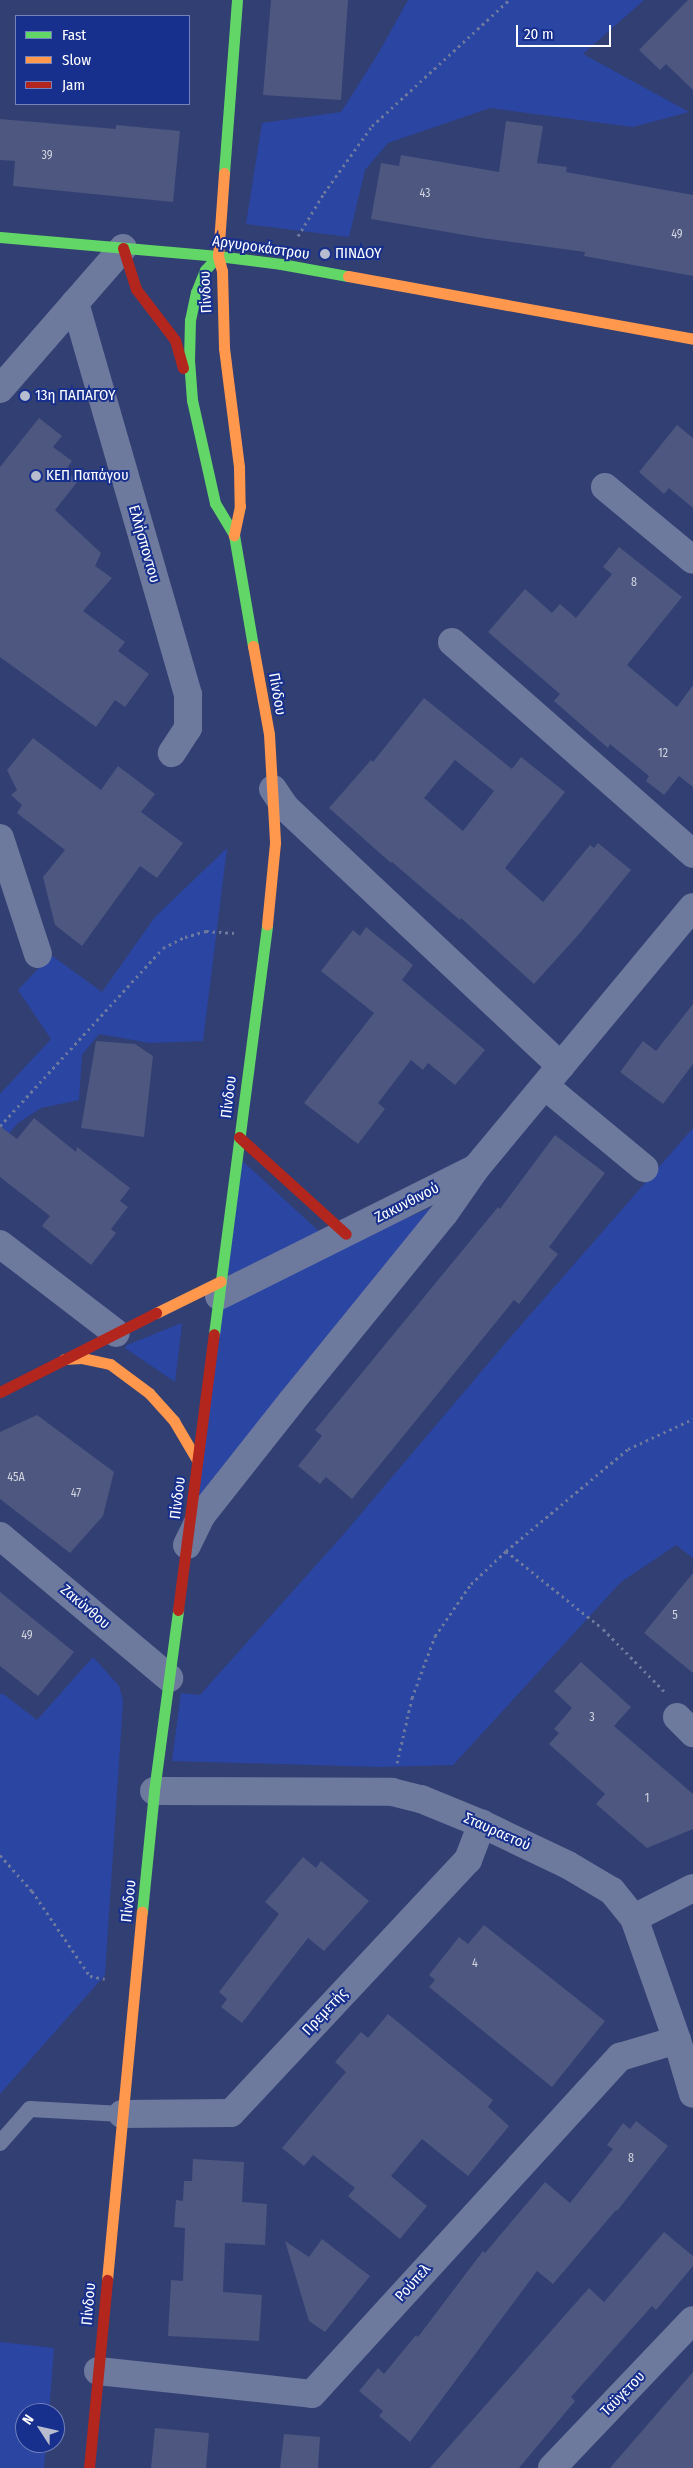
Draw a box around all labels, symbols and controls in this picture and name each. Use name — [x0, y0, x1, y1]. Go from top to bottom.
legend — [15, 15, 190, 105]
scale bar — [518, 15, 613, 47]
text: 20 m — [524, 25, 554, 43]
text: Fast — [62, 26, 86, 44]
text: Slow — [62, 51, 91, 69]
text: Jam — [62, 76, 85, 94]
house number: 39 — [41, 149, 53, 163]
house number: 43 — [419, 187, 431, 201]
house number: 49 — [671, 228, 683, 242]
street label: Αργυροκάστρου — [211, 232, 311, 264]
place label: ΠΙΝΔΟΥ — [335, 245, 381, 263]
marker: ΠΙΝΔΟΥ — [319, 248, 331, 260]
street label: Πίνδου — [196, 270, 216, 314]
place label: 13η ΠΑΠΑΓΟΥ — [35, 387, 115, 405]
marker: 13η ΠΑΠΑΓΟΥ — [19, 390, 31, 402]
place label: ΚΕΠ Παπάγου — [46, 467, 129, 485]
marker: ΚΕΠ Παπάγου — [30, 470, 42, 482]
street label: Ελλήσποντου — [124, 503, 164, 585]
house number: 8 — [631, 576, 637, 590]
street label: Πίνδου — [264, 671, 290, 717]
house number: 12 — [658, 747, 668, 761]
street label: Πίνδου — [217, 1075, 241, 1119]
street label: Ζακυνθινού — [372, 1179, 442, 1227]
house number: 45Α — [7, 1471, 25, 1485]
street label: Πίνδου — [166, 1476, 190, 1520]
house number: 47 — [71, 1487, 81, 1501]
street label: Ζακύνθου — [56, 1581, 114, 1633]
house number: 5 — [672, 1609, 678, 1623]
house number: 49 — [21, 1629, 33, 1643]
house number: 3 — [589, 1711, 595, 1725]
house number: 1 — [645, 1792, 649, 1806]
street label: Σταυραετού — [461, 1809, 533, 1855]
street label: Πίνδου — [118, 1879, 140, 1923]
house number: 4 — [472, 1957, 478, 1971]
street label: Πρεμετής — [299, 1985, 351, 2039]
house number: 8 — [628, 2152, 634, 2166]
street label: Ρούπελ — [392, 2261, 434, 2305]
street label: Πίνδου — [78, 2282, 100, 2326]
street label: Ταϋγετου — [597, 2368, 649, 2420]
north arrow — [15, 2403, 65, 2453]
text: N — [19, 2411, 37, 2428]

